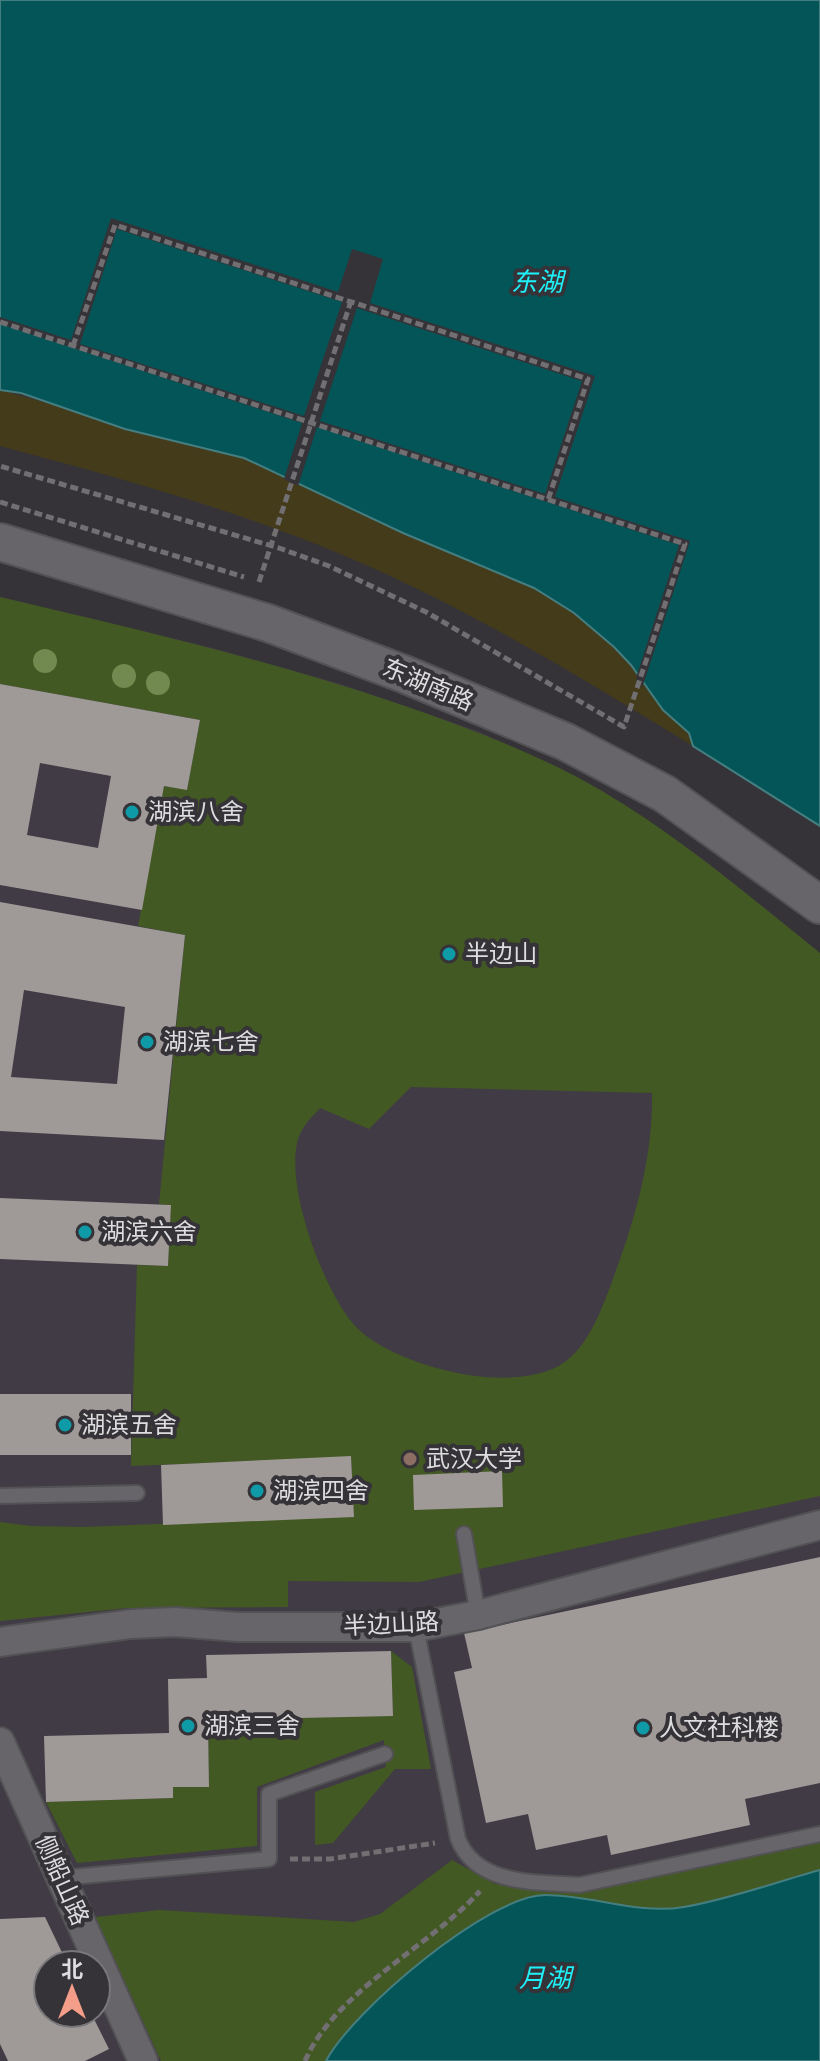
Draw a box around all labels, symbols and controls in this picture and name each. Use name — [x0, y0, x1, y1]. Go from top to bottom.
water label: 东湖 — [511, 264, 567, 300]
street label: 东湖南路 — [378, 651, 479, 718]
place label: 湖滨八舍 — [148, 795, 244, 828]
marker: 湖滨八舍 — [123, 803, 141, 821]
place label: 半边山 — [465, 937, 537, 970]
marker: 半边山 — [440, 945, 458, 963]
place label: 湖滨七舍 — [163, 1025, 259, 1058]
marker: 湖滨七舍 — [138, 1033, 156, 1051]
place label: 湖滨六舍 — [101, 1215, 197, 1248]
marker: 湖滨六舍 — [76, 1223, 94, 1241]
place label: 湖滨五舍 — [81, 1408, 177, 1441]
marker: 湖滨五舍 — [56, 1416, 74, 1434]
place label: 武汉大学 — [426, 1442, 522, 1475]
marker: 武汉大学 — [401, 1450, 419, 1468]
place label: 湖滨四舍 — [273, 1474, 369, 1507]
marker: 湖滨四舍 — [248, 1482, 266, 1500]
street label: 半边山路 — [342, 1605, 440, 1642]
place label: 湖滨三舍 — [204, 1709, 300, 1742]
place label: 人文社科楼 — [659, 1711, 779, 1744]
marker: 湖滨三舍 — [179, 1717, 197, 1735]
marker: 人文社科楼 — [634, 1719, 652, 1737]
street label: 侧船山路 — [28, 1829, 97, 1930]
north arrow — [32, 1949, 112, 2029]
text: 北 — [61, 1954, 83, 1985]
water label: 月湖 — [519, 1960, 575, 1996]

